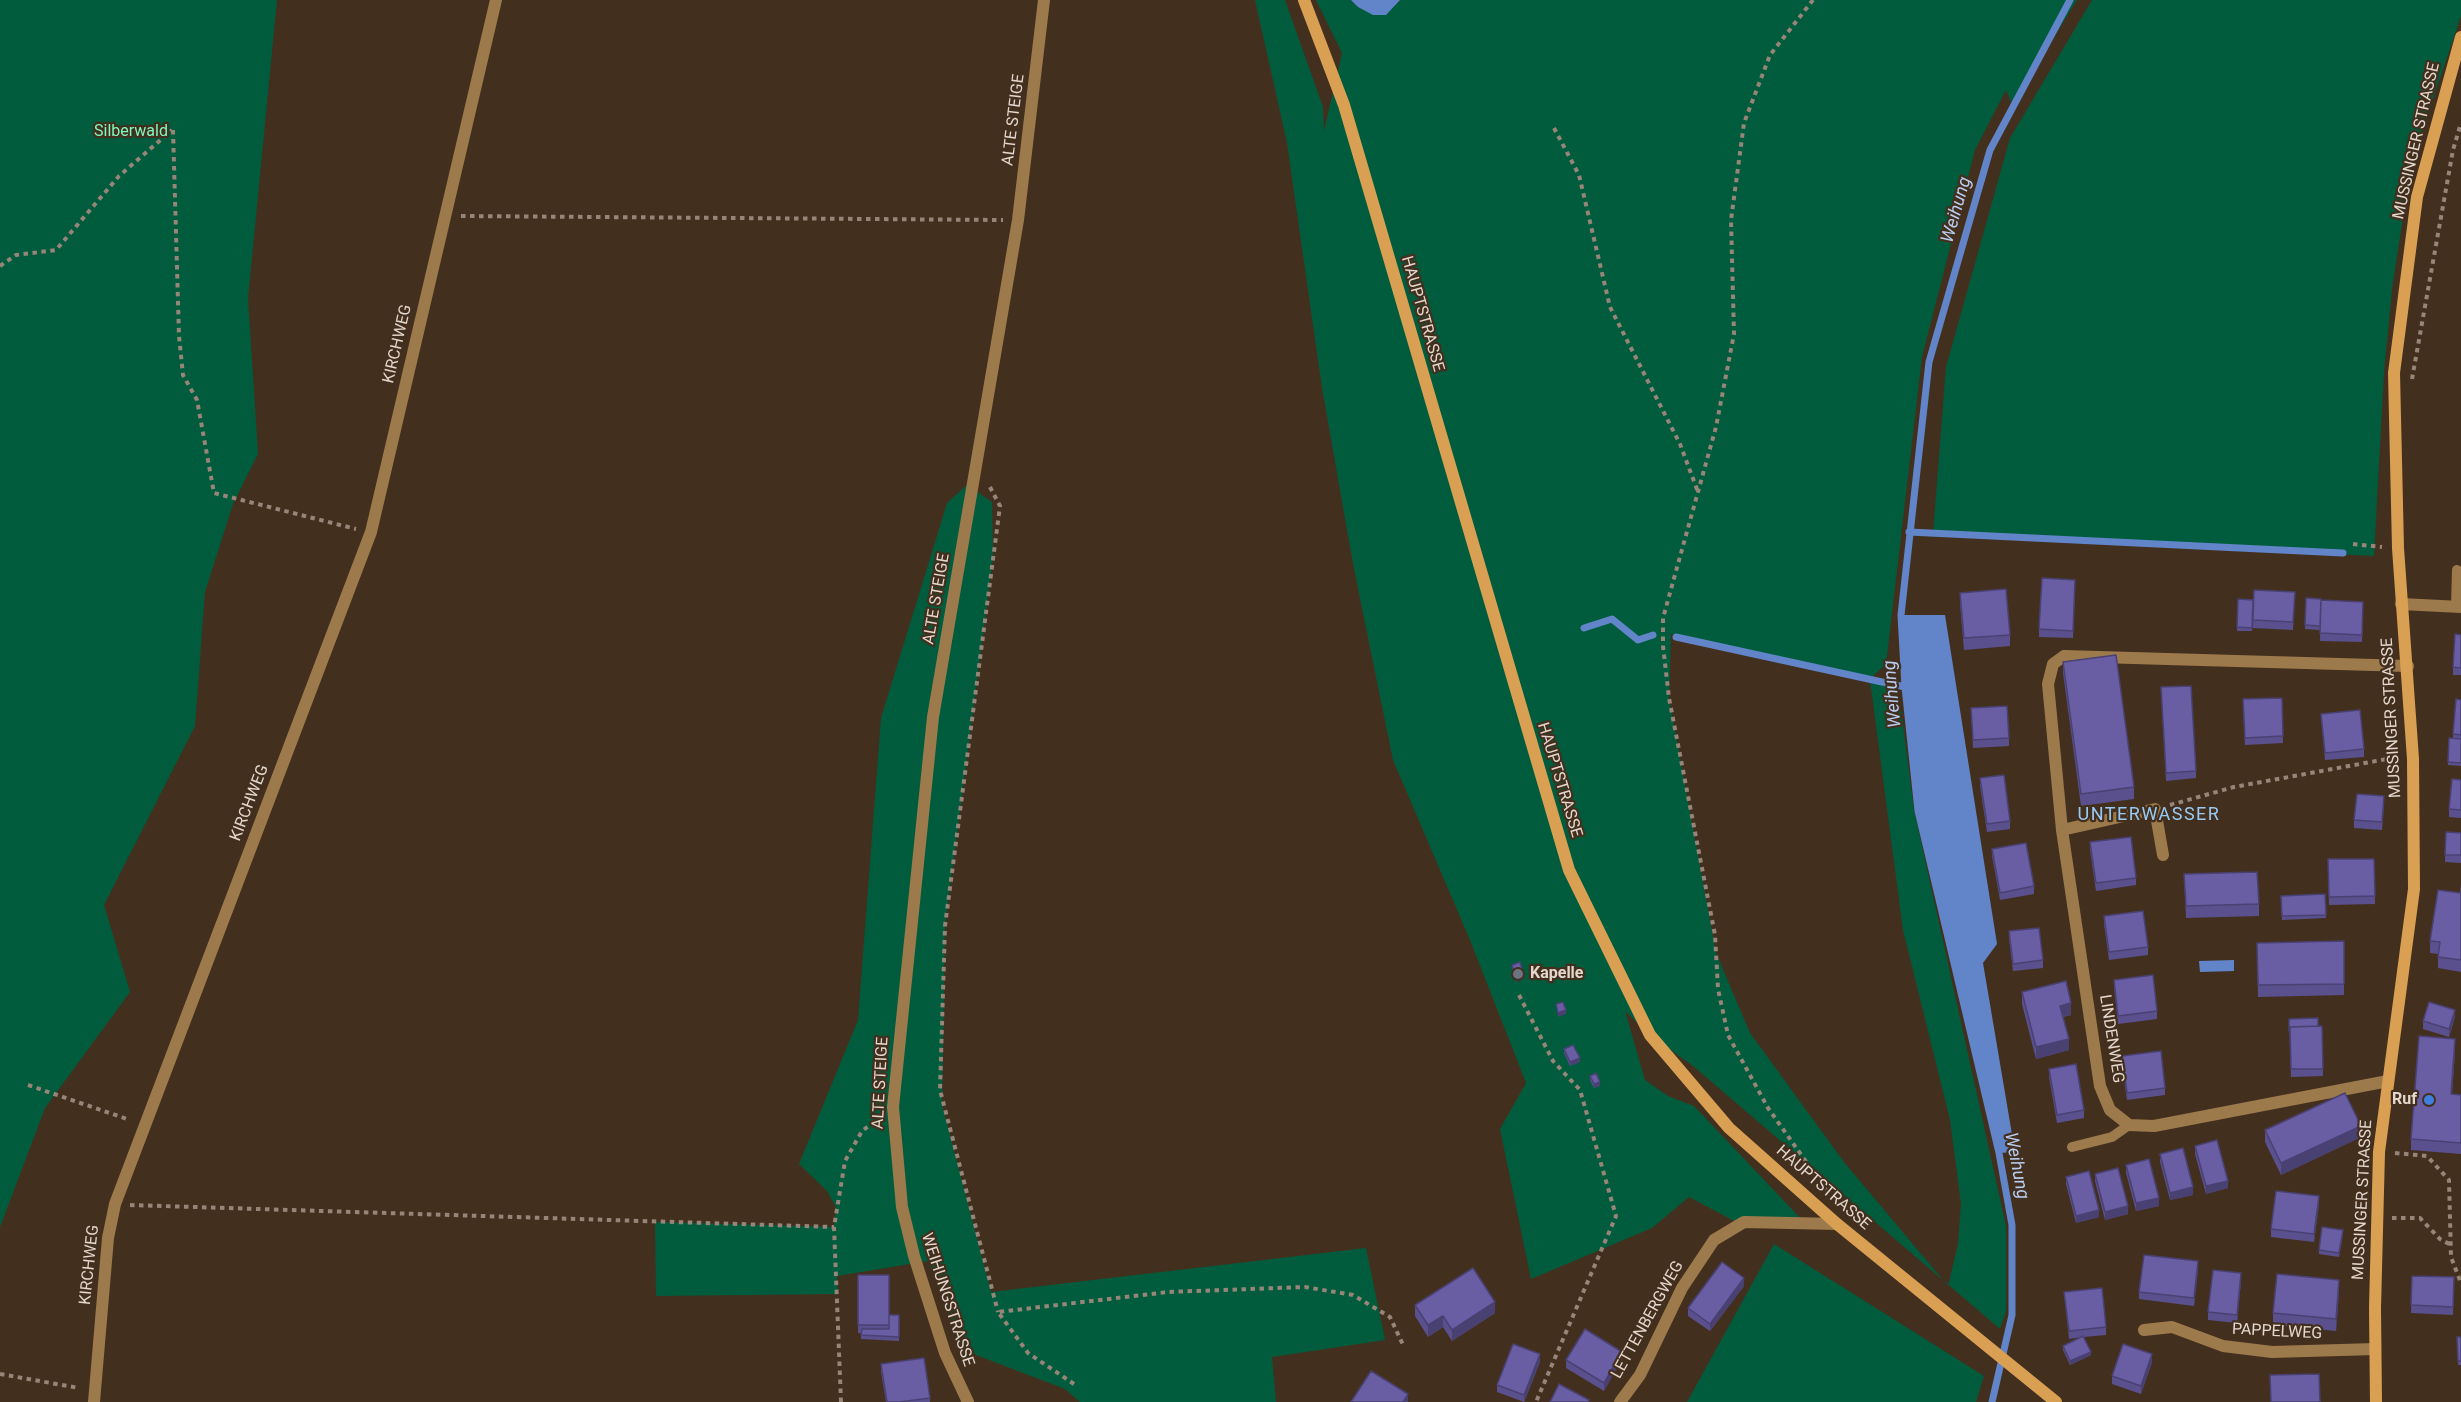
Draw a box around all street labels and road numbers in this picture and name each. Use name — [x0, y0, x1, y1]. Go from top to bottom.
street label: MUSSINGER STRASSE — [2390, 61, 2444, 221]
street label: ALTE STEIGE — [999, 73, 1029, 167]
street label: HAUPTSTRASSE — [1396, 254, 1448, 374]
street label: KIRCHWEG — [380, 303, 416, 385]
street label: ALTE STEIGE — [920, 552, 954, 646]
street label: MUSSINGER STRASSE — [2378, 637, 2406, 799]
street label: HAUPTSTRASSE — [1532, 720, 1586, 840]
street label: KIRCHWEG — [227, 762, 273, 844]
street label: LINDENWEG — [2095, 993, 2127, 1085]
street label: ALTE STEIGE — [869, 1037, 893, 1129]
street label: MUSSINGER STRASSE — [2349, 1119, 2377, 1281]
street label: HAUPTSTRASSE — [1772, 1142, 1874, 1234]
street label: KIRCHWEG — [76, 1224, 104, 1306]
street label: WEIHUNGSTRASSE — [916, 1231, 978, 1369]
street label: LETTENBERGWEG — [1608, 1258, 1688, 1382]
street label: PAPPELWEG — [2231, 1320, 2323, 1344]

